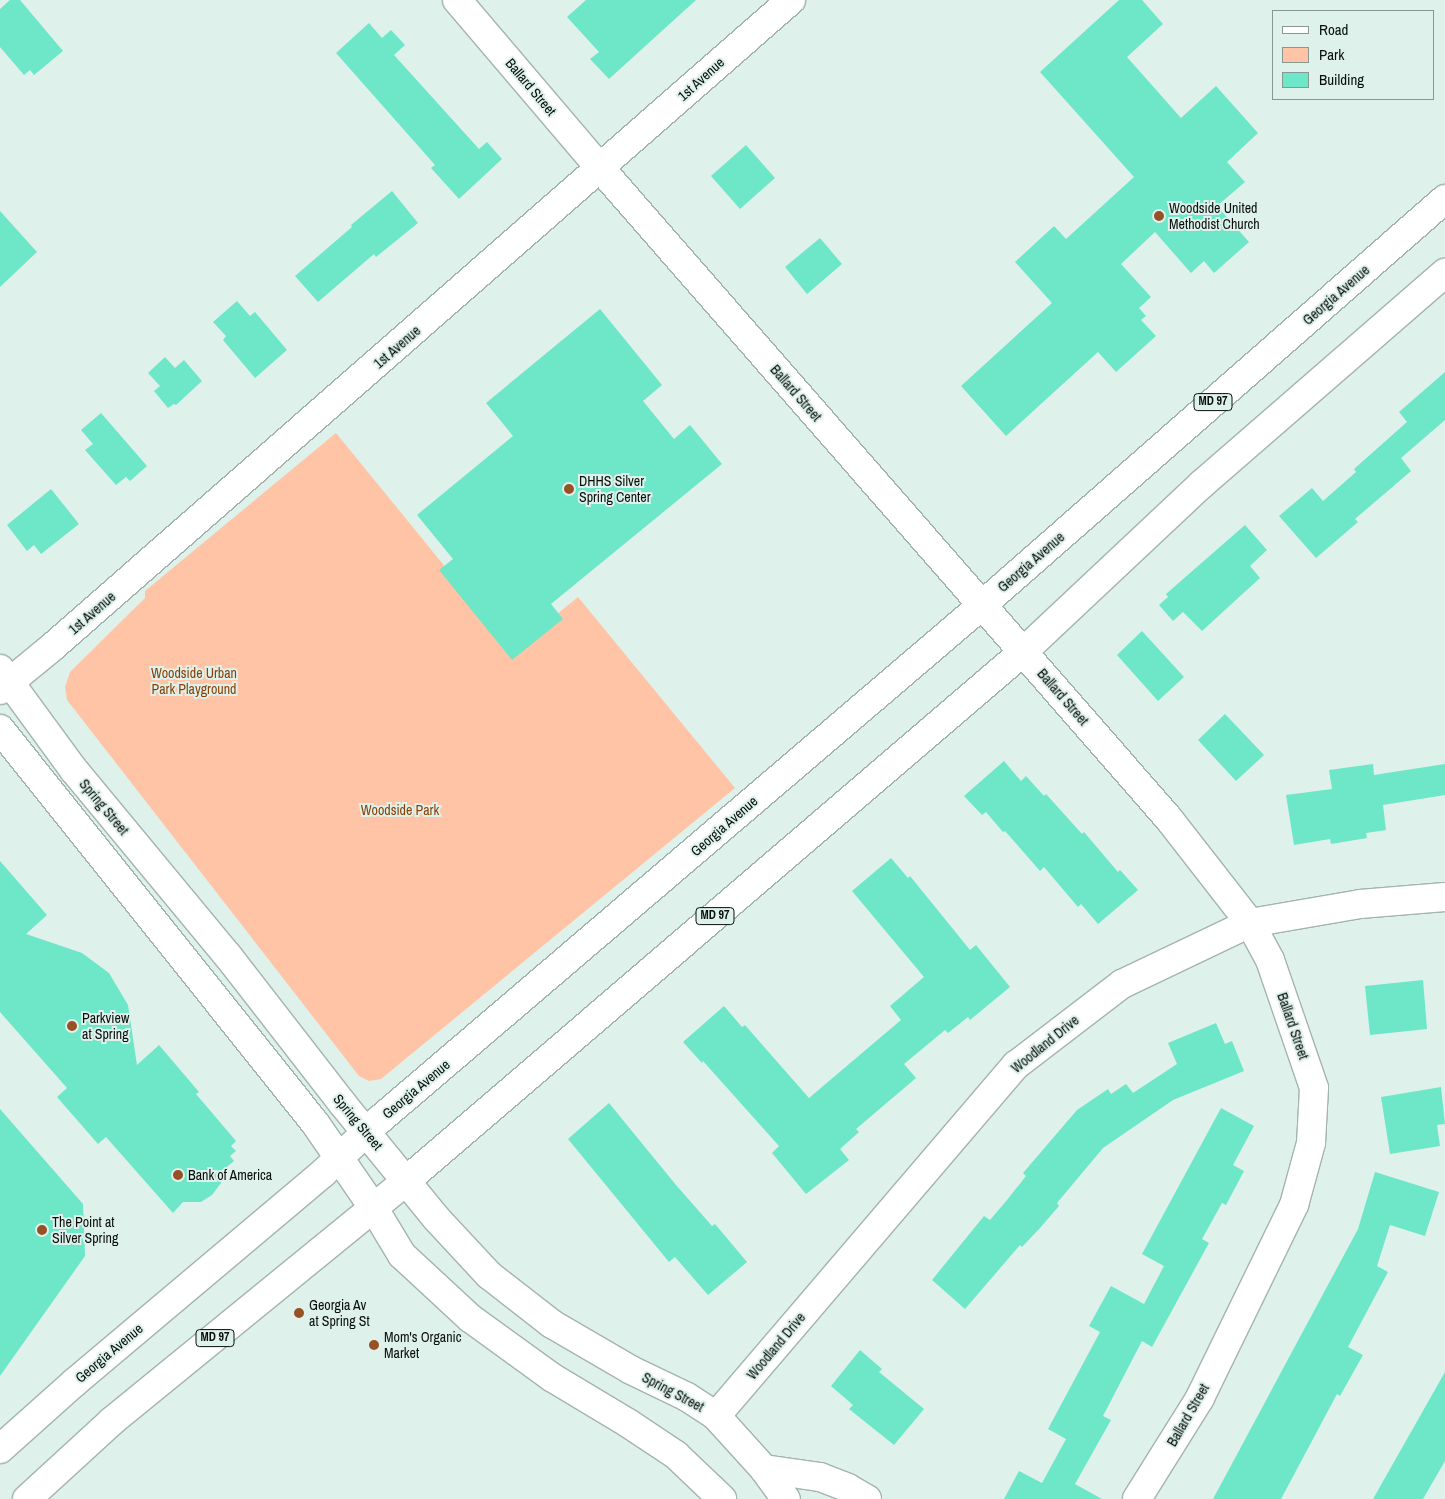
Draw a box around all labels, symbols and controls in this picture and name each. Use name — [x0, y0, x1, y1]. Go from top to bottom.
legend — [1272, 10, 1435, 100]
text: Road — [1319, 19, 1348, 40]
text: Park — [1319, 44, 1344, 65]
street label: 1st Avenue — [674, 54, 728, 104]
street label: Ballard Street — [502, 55, 560, 119]
text: Building — [1319, 69, 1364, 90]
place label: Woodside United Methodist Church — [1169, 200, 1260, 232]
marker: Woodside United Methodist Church — [1153, 210, 1165, 222]
street label: Georgia Avenue — [1299, 261, 1373, 329]
street label: 1st Avenue — [370, 322, 424, 372]
street label: Ballard Street — [767, 361, 825, 425]
road number: MD 97 — [1193, 392, 1233, 412]
place label: DHHS Silver Spring Center — [579, 473, 650, 506]
marker: DHHS Silver Spring Center — [563, 483, 575, 495]
street label: Georgia Avenue — [994, 528, 1068, 596]
street label: 1st Avenue — [65, 588, 119, 638]
park label: Woodside Urban Park Playground — [151, 665, 237, 698]
street label: Ballard Street — [1034, 665, 1092, 729]
street label: Spring Street — [76, 776, 132, 838]
street label: Georgia Avenue — [687, 792, 761, 860]
park label: Woodside Park — [361, 802, 439, 818]
road number: MD 97 — [695, 906, 735, 926]
street label: Ballard Street — [1274, 990, 1312, 1062]
place label: Parkview at Spring — [82, 1010, 129, 1042]
street label: Woodland Drive — [1008, 1012, 1082, 1076]
marker: Parkview at Spring — [66, 1020, 78, 1032]
street label: Georgia Avenue — [379, 1056, 453, 1122]
street label: Spring Street — [330, 1091, 386, 1153]
place label: Bank of America — [188, 1167, 273, 1183]
marker: Bank of America — [172, 1169, 184, 1181]
place label: The Point at Silver Spring — [52, 1214, 118, 1246]
marker: The Point at Silver Spring — [36, 1224, 48, 1236]
place label: Georgia Av at Spring St — [309, 1297, 370, 1330]
marker: Georgia Av at Spring St — [293, 1307, 305, 1319]
street label: Woodland Drive — [743, 1309, 809, 1383]
street label: Georgia Avenue — [72, 1320, 146, 1386]
road number: MD 97 — [195, 1329, 235, 1348]
place label: Mom's Organic Market — [384, 1329, 461, 1361]
marker: Mom's Organic Market — [368, 1339, 380, 1351]
street label: Spring Street — [639, 1369, 707, 1415]
street label: Ballard Street — [1163, 1381, 1213, 1449]

